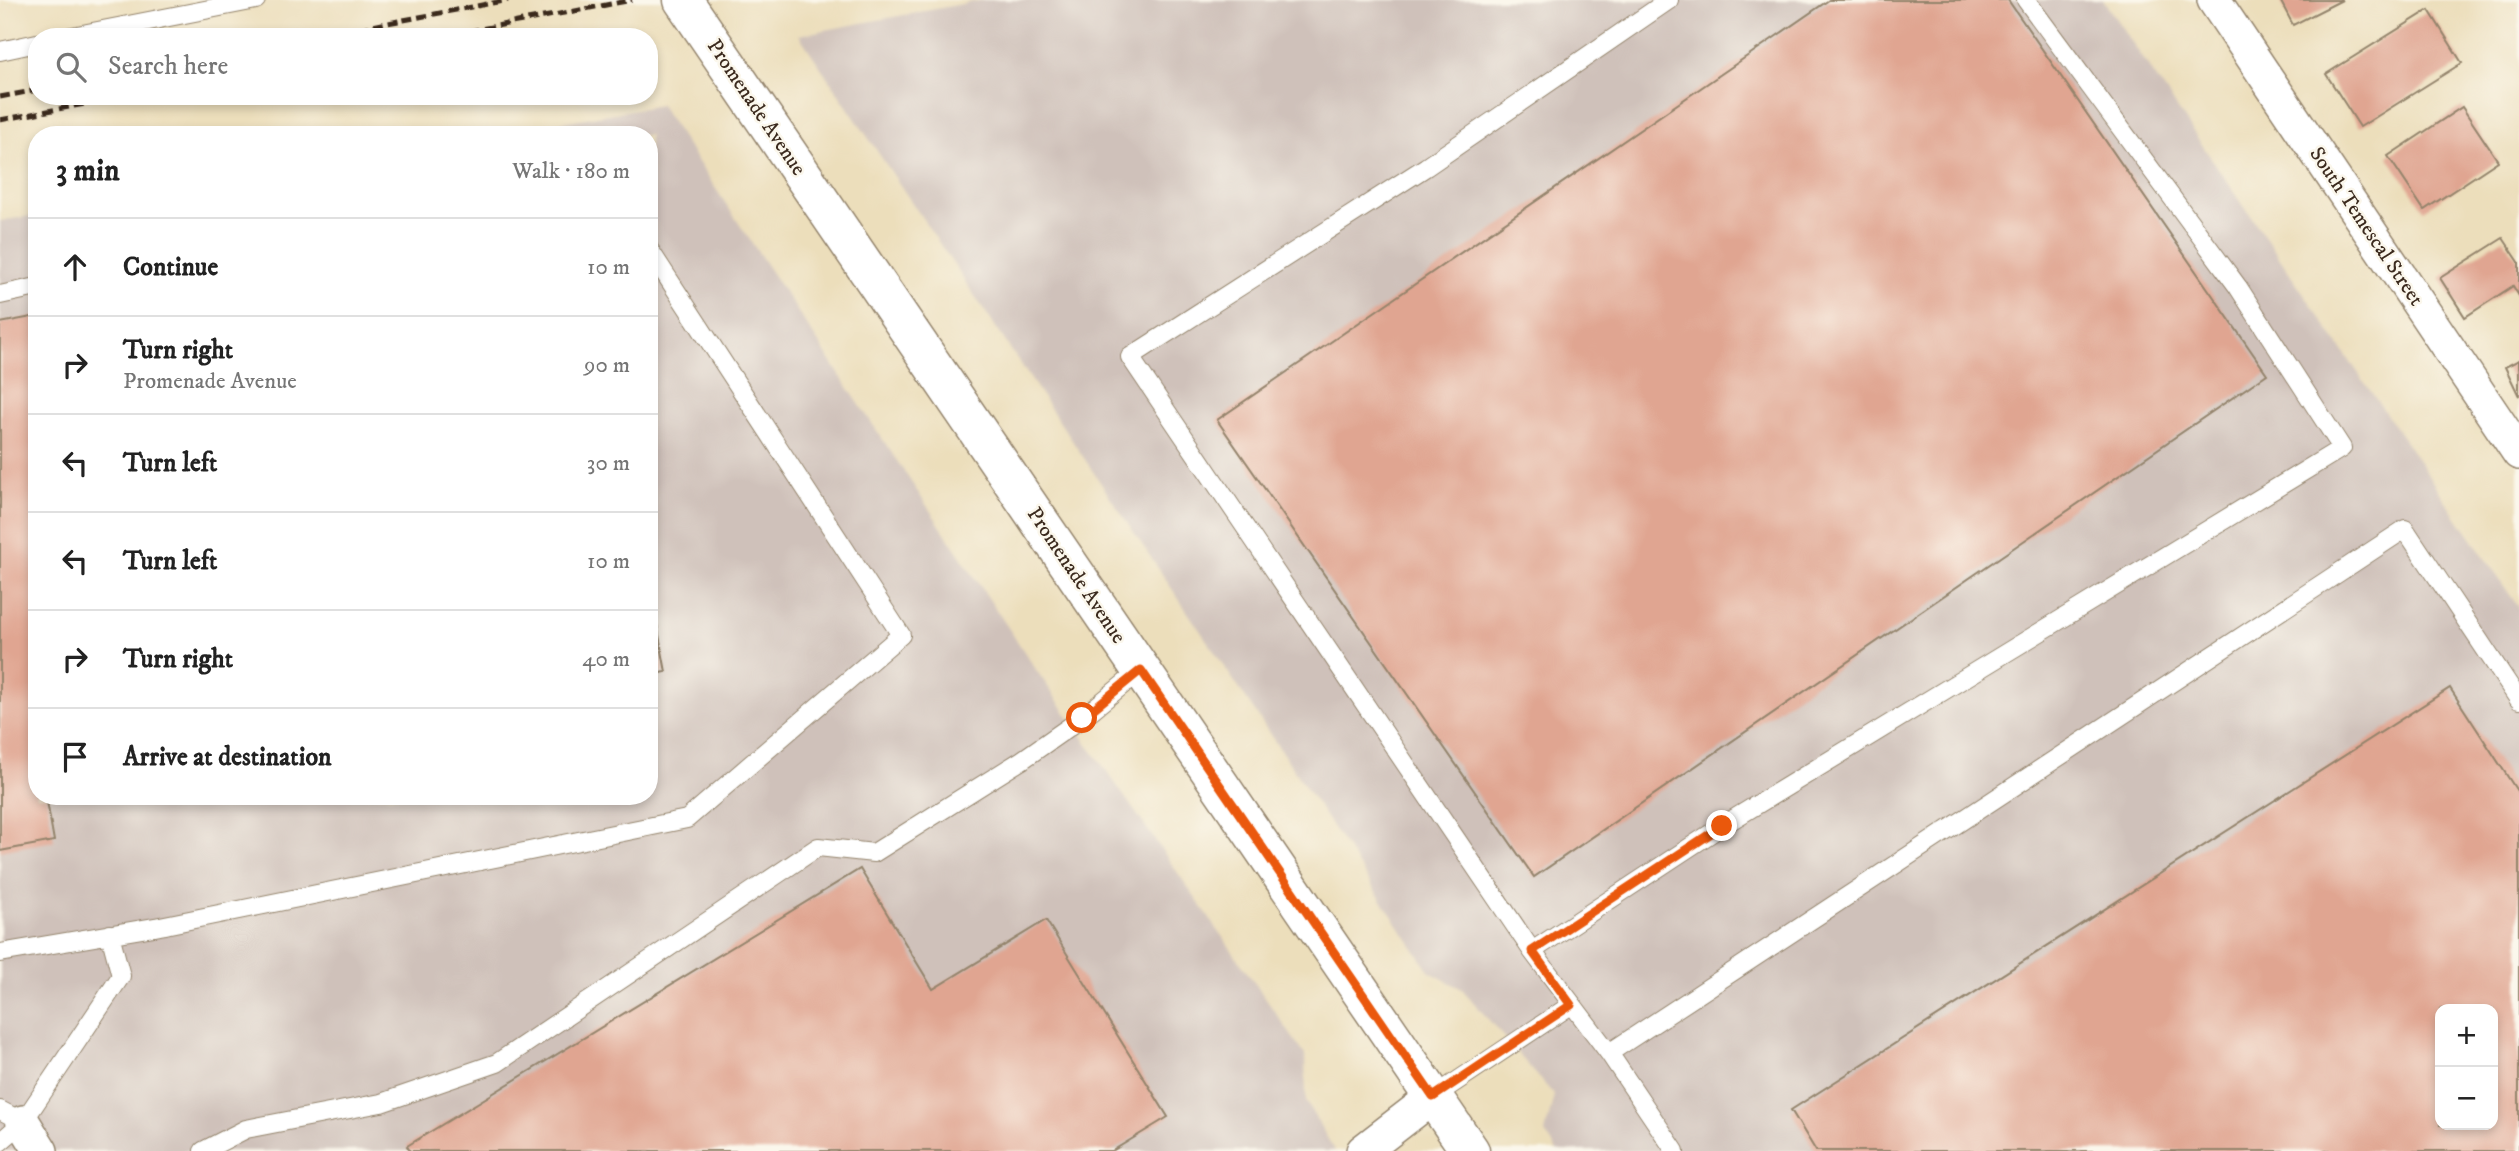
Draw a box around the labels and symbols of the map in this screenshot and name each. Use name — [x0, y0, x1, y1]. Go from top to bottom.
street label: Promenade Avenue — [701, 34, 811, 181]
street label: South Temescal Street — [2303, 142, 2429, 311]
street label: Promenade Avenue — [1021, 502, 1131, 649]
route start — [1066, 702, 1097, 733]
route end — [1706, 810, 1737, 841]

